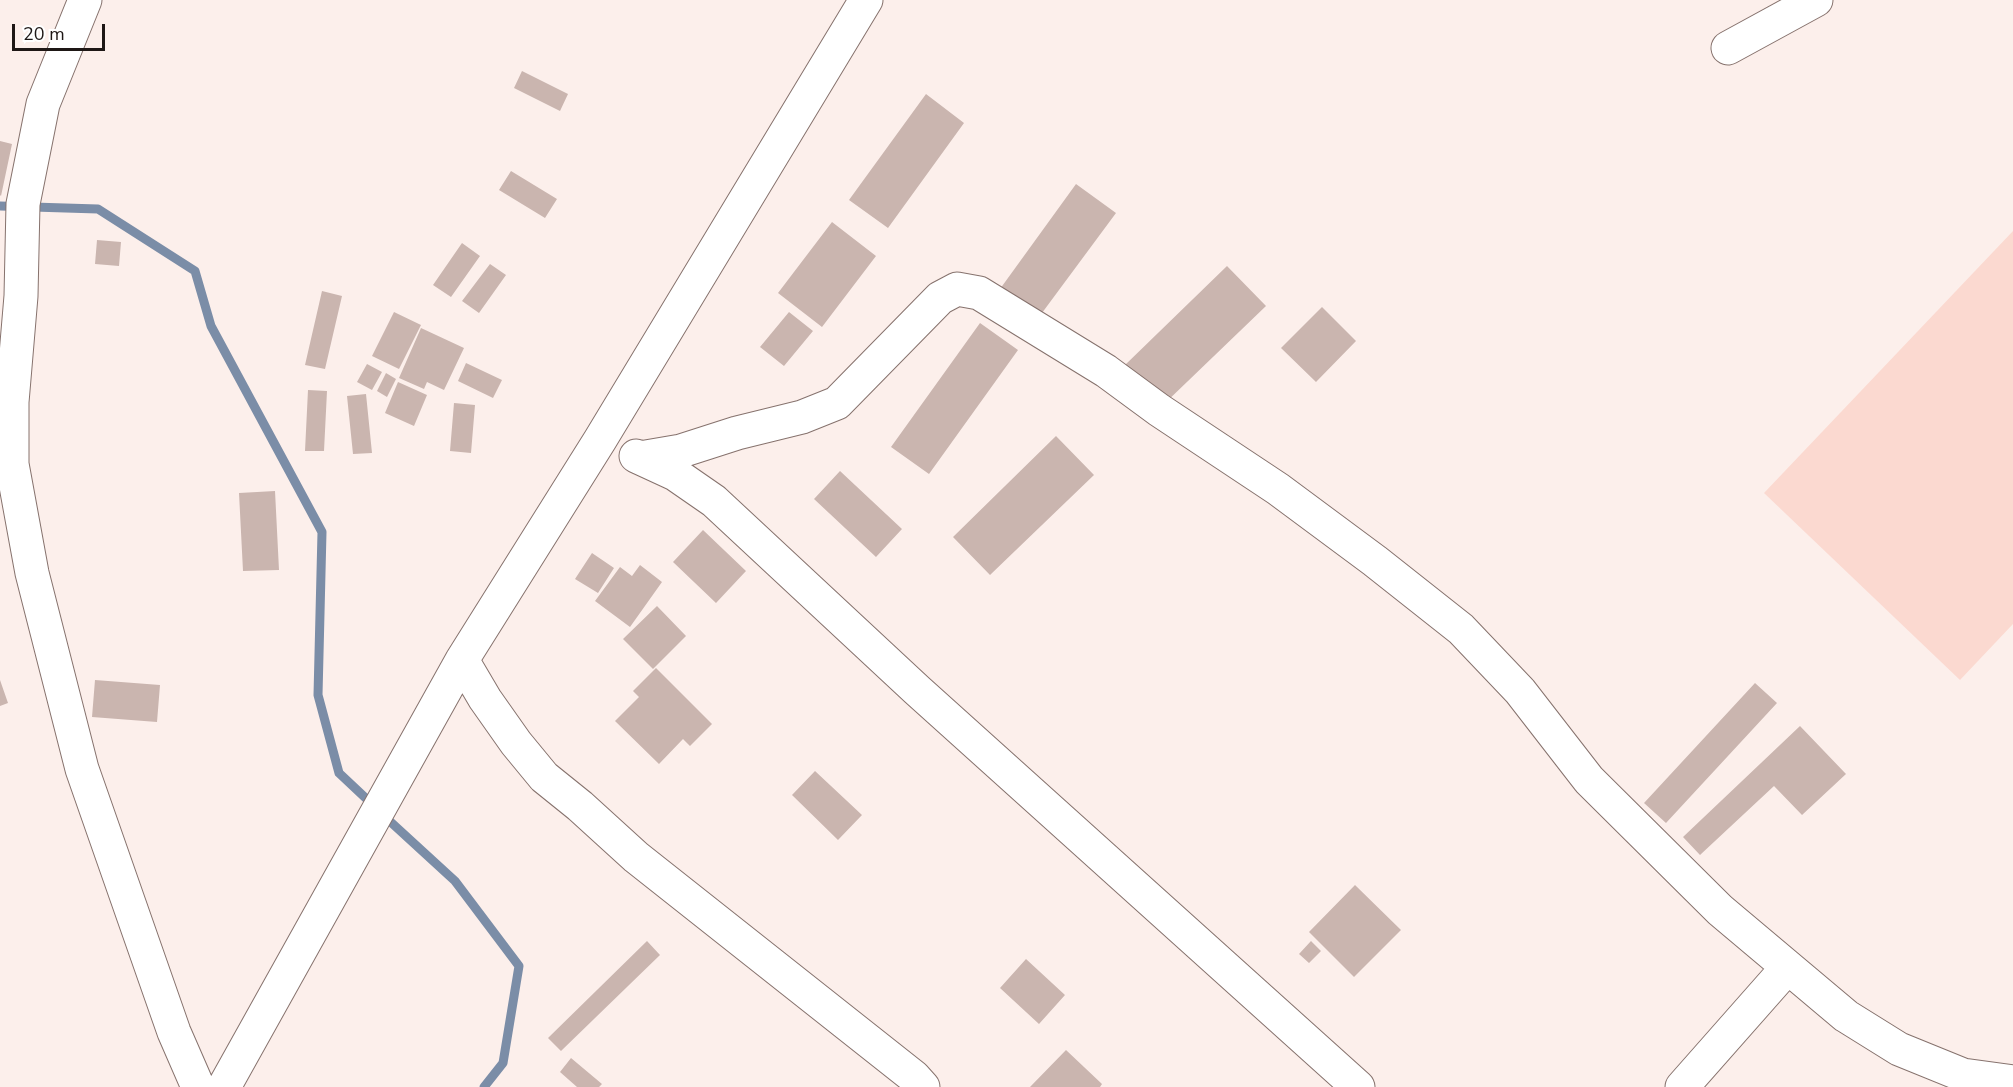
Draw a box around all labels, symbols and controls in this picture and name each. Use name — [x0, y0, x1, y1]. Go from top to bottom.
scale bar — [15, 12, 108, 50]
text: 20 m — [23, 22, 65, 46]

